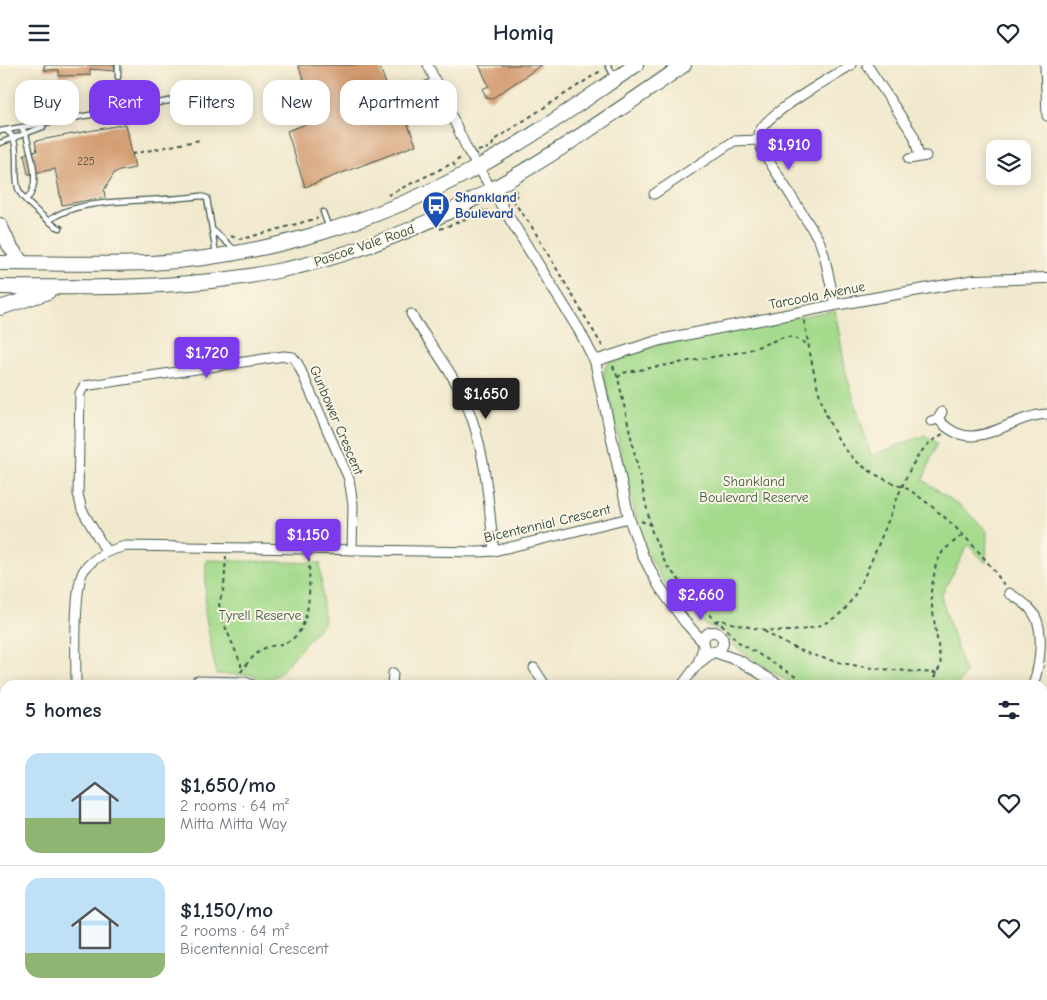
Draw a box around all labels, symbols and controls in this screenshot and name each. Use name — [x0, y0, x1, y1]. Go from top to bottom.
icon: menu — [25, 19, 53, 47]
icon: heart — [994, 19, 1022, 47]
text: Homiq — [493, 20, 554, 46]
chip: Buy — [15, 80, 79, 125]
chip: Rent — [89, 80, 160, 125]
chip: Filters — [170, 80, 253, 125]
chip: New — [263, 80, 330, 125]
chip: Apartment — [340, 80, 457, 125]
pin: $1,910 — [748, 129, 830, 171]
text: $1,910 — [768, 136, 810, 154]
map controls — [986, 140, 1031, 185]
button: layers — [986, 140, 1031, 185]
house number: 225 — [77, 155, 95, 168]
place label: Shankland Boulevard — [455, 189, 517, 222]
bus stop icon: Shankland Boulevard — [421, 190, 451, 229]
street label: Pascoe Vale Road — [312, 220, 417, 271]
street label: Tarcoola Avenue — [768, 278, 867, 313]
pin: $1,720 — [166, 337, 248, 379]
text: $1,720 — [185, 344, 229, 362]
street label: Gunbower Crescent — [306, 363, 368, 478]
pin: $1,650 — [445, 377, 527, 420]
text: $1,650 — [464, 385, 509, 403]
park label: Shankland Boulevard Reserve — [699, 473, 809, 506]
street label: Bicentennial Crescent — [482, 500, 613, 546]
pin: $1,150 — [267, 519, 349, 561]
text: $1,150 — [287, 526, 329, 544]
pin: $2,660 — [660, 579, 742, 621]
text: $2,660 — [678, 586, 724, 604]
park label: Tyrell Reserve — [219, 607, 301, 624]
icon: filters — [995, 696, 1023, 724]
text: 5 homes — [25, 698, 102, 722]
icon: home — [65, 773, 125, 833]
text: $1,650/mo — [180, 773, 276, 797]
icon: heart — [995, 789, 1023, 817]
text: 2 rooms · 64 m² — [180, 797, 289, 815]
text: Mitta Mitta Way — [180, 815, 287, 833]
icon: home — [65, 898, 125, 958]
text: $1,150/mo — [180, 898, 273, 922]
icon: heart — [995, 914, 1023, 942]
text: 2 rooms · 64 m² — [180, 922, 289, 940]
text: Bicentennial Crescent — [180, 940, 328, 958]

